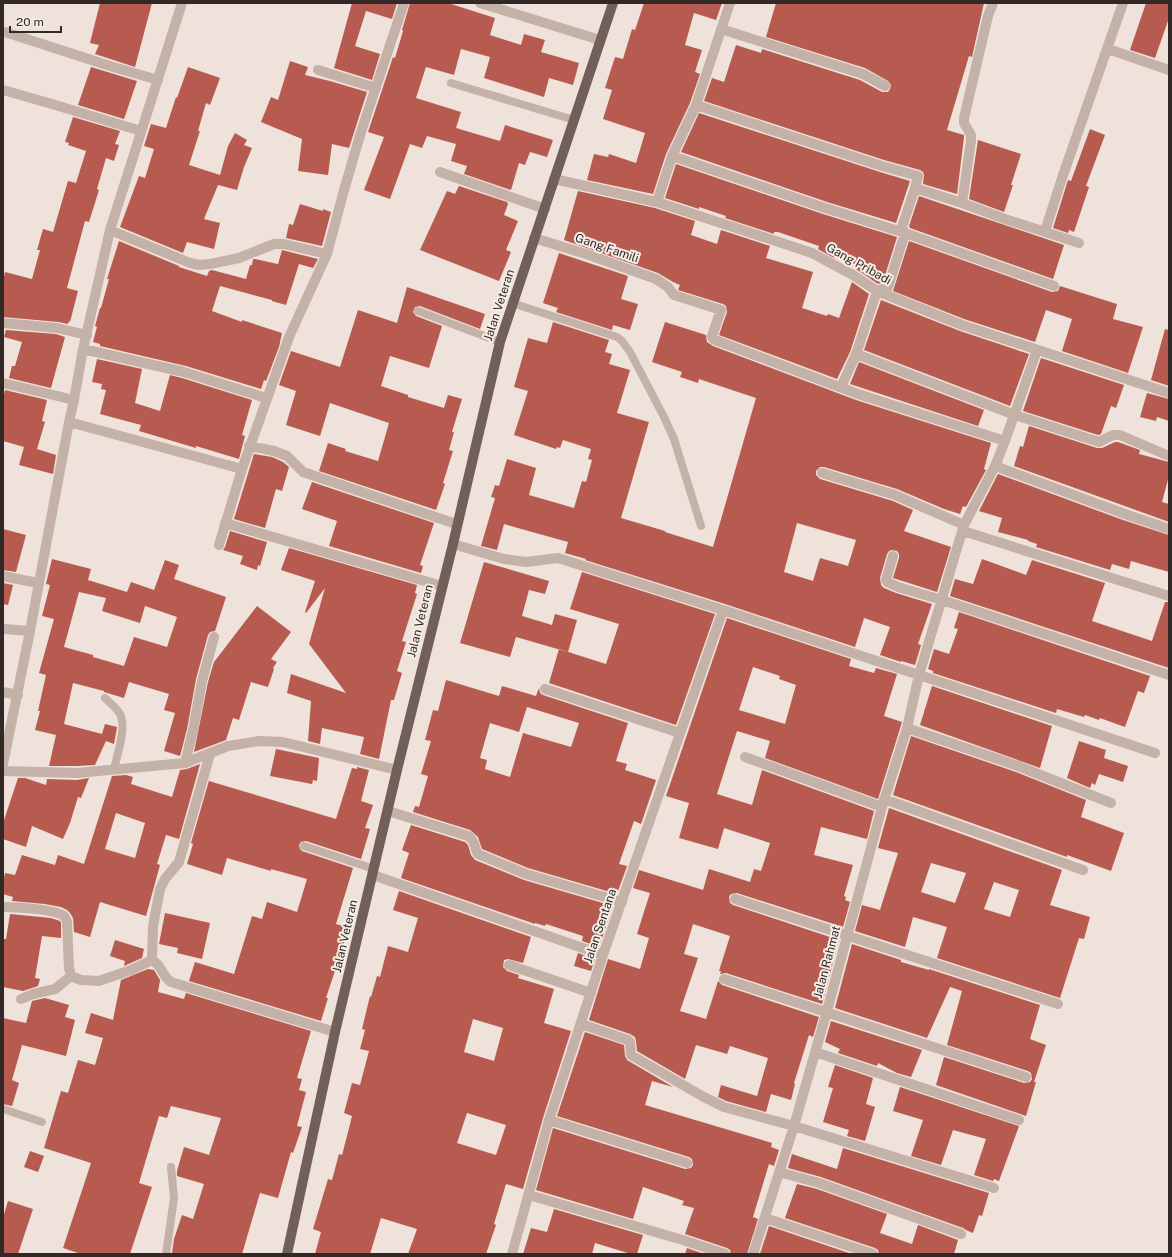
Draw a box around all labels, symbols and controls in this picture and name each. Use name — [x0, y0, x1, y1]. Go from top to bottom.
scale bar — [10, 8, 61, 34]
text: 20 m — [16, 15, 44, 29]
street label: Gang Famili — [573, 231, 641, 265]
street label: Gang Pribadi — [824, 240, 894, 288]
street label: Jalan Veteran — [481, 267, 517, 343]
street label: Jalan Veteran — [404, 583, 436, 659]
street label: Jalan Sentana — [581, 887, 619, 965]
street label: Jalan Veteran — [330, 898, 360, 974]
street label: Jalan Rahmat — [811, 924, 843, 1000]

